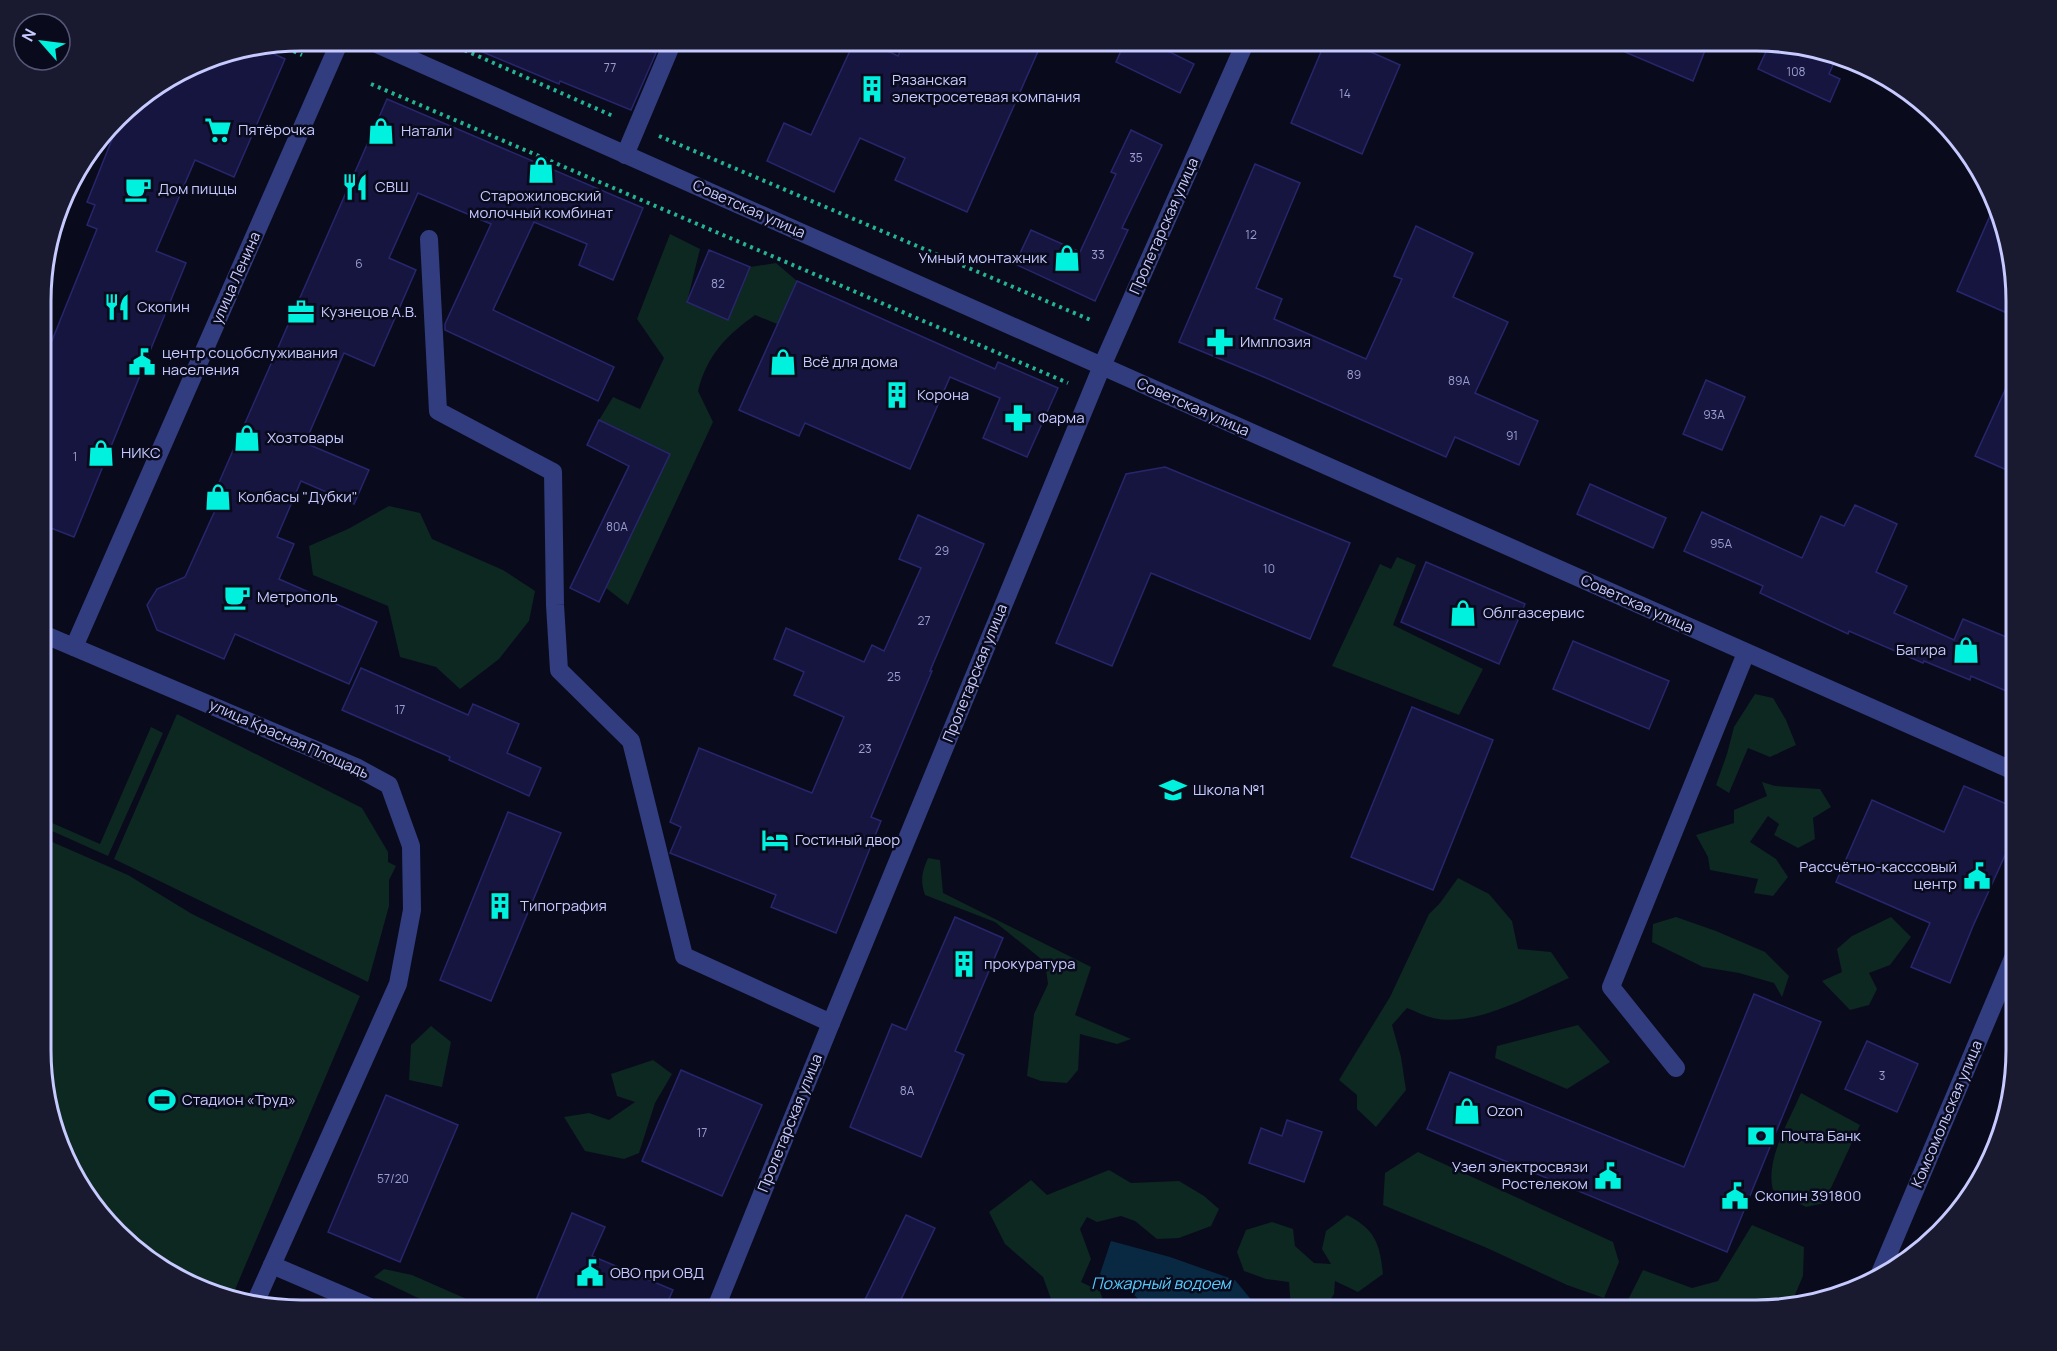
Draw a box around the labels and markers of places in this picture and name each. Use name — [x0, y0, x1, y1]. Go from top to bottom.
place label: Рязанская электросетевая компания — [892, 69, 1081, 107]
building icon: Рязанская электросетевая компания — [857, 74, 887, 104]
supermarket icon: Пятёрочка — [203, 115, 233, 145]
shop icon: Натали — [366, 116, 396, 146]
place label: Пятёрочка — [238, 119, 315, 140]
place label: Натали — [401, 120, 452, 141]
shop icon: Старожиловский молочный комбинат — [526, 155, 556, 185]
restaurant icon: СВШ — [340, 172, 370, 202]
cafe icon: Дом пиццы — [123, 174, 153, 204]
place label: СВШ — [375, 176, 409, 197]
place label: Дом пиццы — [158, 178, 237, 199]
place label: Старожиловский молочный комбинат — [469, 185, 613, 223]
shop icon: Умный монтажник — [1052, 243, 1082, 273]
place label: Умный монтажник — [919, 247, 1048, 268]
restaurant icon: Скопин — [102, 292, 132, 322]
place label: Скопин — [137, 296, 190, 317]
office icon: Кузнецов А.В. — [286, 297, 316, 327]
place label: Кузнецов А.В. — [321, 301, 417, 322]
pharmacy icon: Имплозия — [1205, 327, 1235, 357]
place label: Имплозия — [1240, 331, 1311, 352]
place label: центр соцобслуживания населения — [162, 342, 338, 380]
public building icon: центр соцобслуживания населения — [127, 347, 157, 377]
shop icon: Всё для дома — [768, 347, 798, 377]
place label: Всё для дома — [803, 351, 898, 372]
building icon: Корона — [882, 380, 912, 410]
place label: Корона — [917, 384, 969, 405]
pharmacy icon: Фарма — [1003, 403, 1033, 433]
place label: Фарма — [1038, 407, 1085, 428]
shop icon: Хозтовары — [232, 423, 262, 453]
place label: Хозтовары — [267, 427, 344, 448]
shop icon: НИКС — [86, 438, 116, 468]
place label: НИКС — [121, 442, 161, 463]
shop icon: Колбасы "Дубки" — [203, 482, 233, 512]
place label: Колбасы "Дубки" — [238, 486, 358, 507]
cafe icon: Метрополь — [222, 582, 252, 612]
place label: Метрополь — [257, 586, 338, 607]
shop icon: Облгазсервис — [1448, 598, 1478, 628]
place label: Облгазсервис — [1483, 602, 1585, 623]
shop icon: Багира — [1951, 635, 1981, 665]
place label: Багира — [1896, 639, 1946, 660]
school or university icon: Школа №1 — [1158, 775, 1188, 805]
place label: Школа №1 — [1193, 779, 1265, 800]
hotel icon: Гостиный двор — [760, 825, 790, 855]
place label: Гостиный двор — [795, 829, 900, 850]
place label: Рассчётно-касссовый центр — [1799, 856, 1957, 894]
public building icon: Рассчётно-касссовый центр — [1962, 861, 1992, 891]
building icon: Типография — [485, 891, 515, 921]
place label: Типография — [520, 895, 607, 916]
building icon: прокуратура — [949, 949, 979, 979]
place label: прокуратура — [984, 953, 1075, 974]
sports icon: Стадион «Труд» — [147, 1085, 177, 1115]
place label: Стадион «Труд» — [182, 1089, 296, 1110]
shop icon: Ozon — [1452, 1096, 1482, 1126]
place label: Ozon — [1487, 1100, 1523, 1121]
bank icon: Почта Банк — [1746, 1121, 1776, 1151]
place label: Почта Банк — [1781, 1125, 1861, 1146]
place label: Узел электросвязи Ростелеком — [1452, 1156, 1588, 1194]
public building icon: Узел электросвязи Ростелеком — [1593, 1161, 1623, 1191]
public building icon: Скопин 391800 — [1720, 1181, 1750, 1211]
place label: Скопин 391800 — [1755, 1185, 1861, 1206]
public building icon: ОВО при ОВД — [575, 1258, 605, 1288]
place label: ОВО при ОВД — [610, 1262, 704, 1283]

